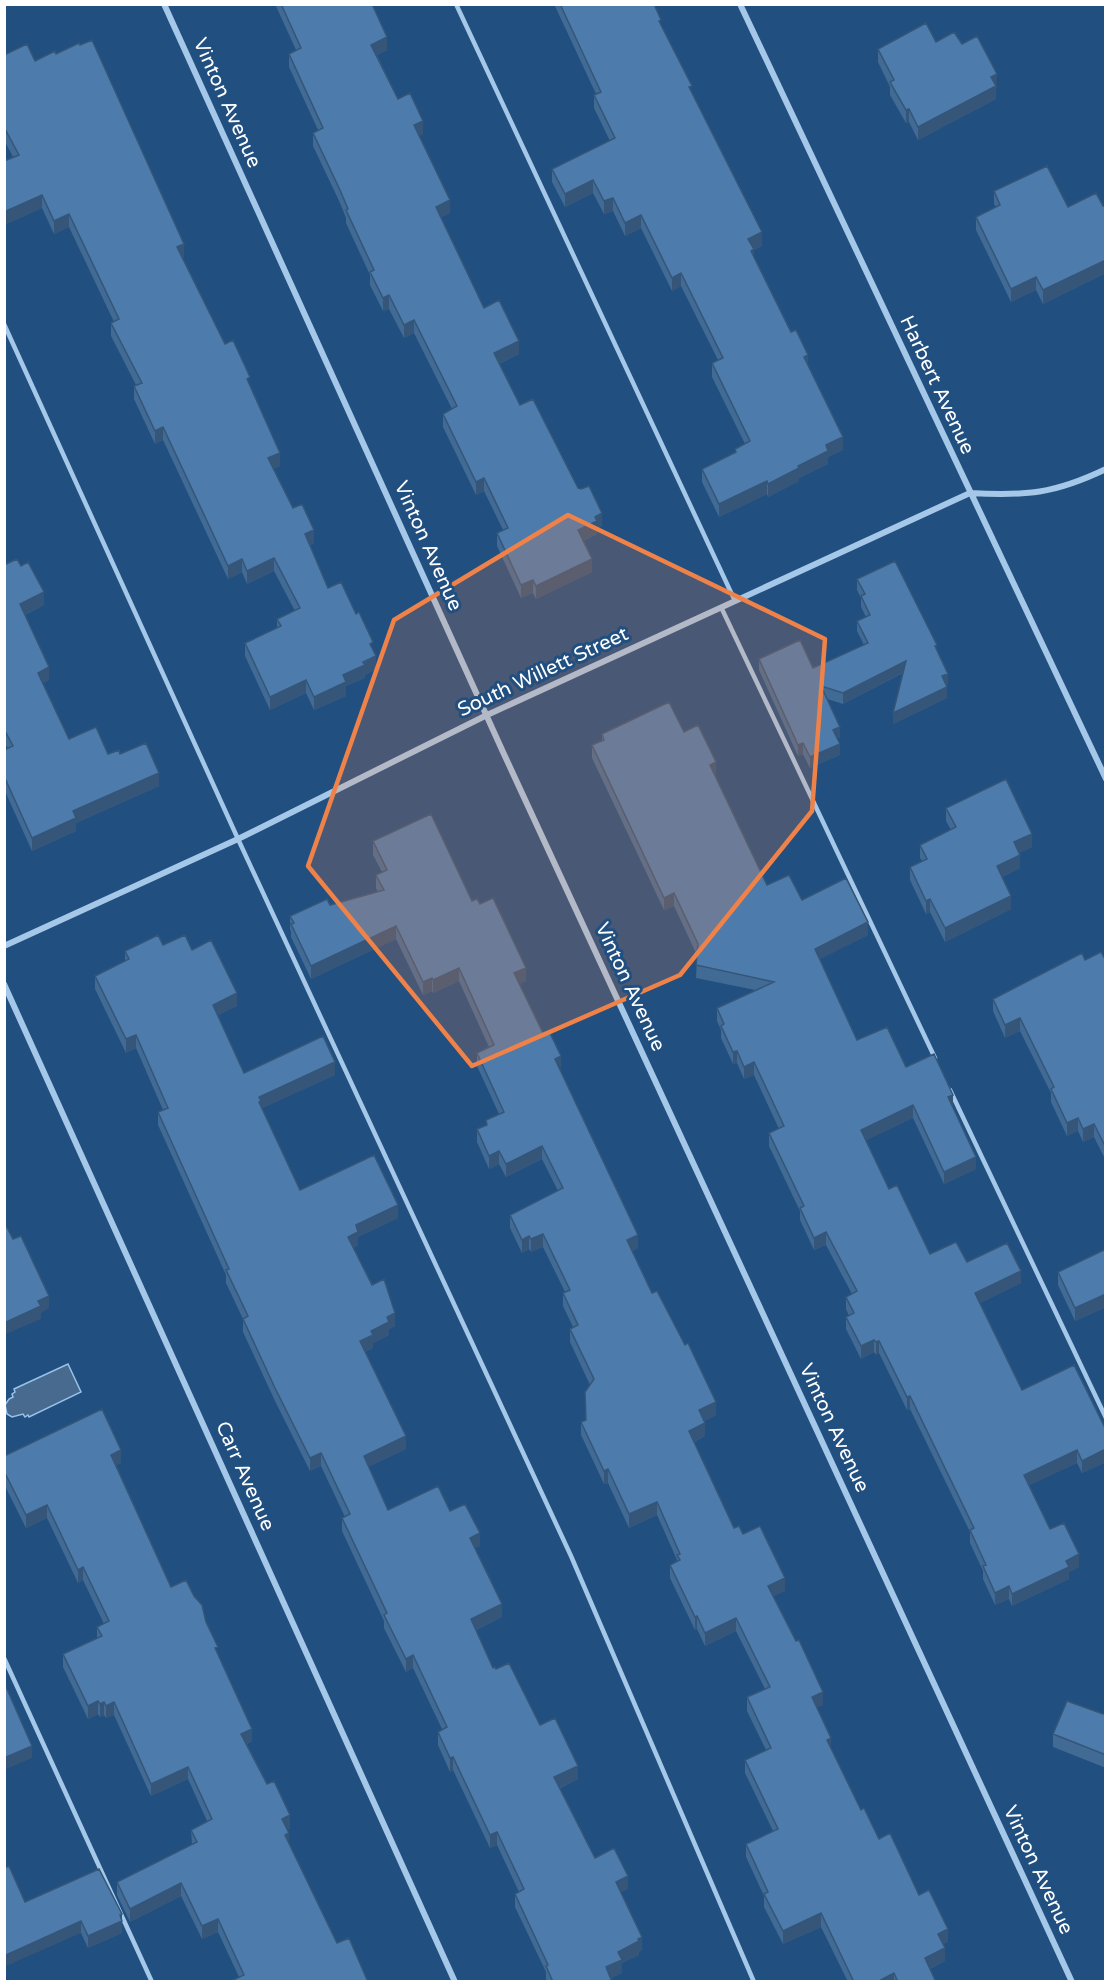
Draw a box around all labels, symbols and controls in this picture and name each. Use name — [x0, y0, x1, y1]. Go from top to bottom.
street label: Vinton Avenue — [188, 35, 266, 171]
street label: Harbert Avenue — [894, 312, 980, 458]
street label: Vinton Avenue — [389, 478, 467, 614]
street label: South Willett Street — [454, 622, 632, 722]
street label: Vinton Avenue — [590, 919, 670, 1055]
street label: Vinton Avenue — [794, 1360, 874, 1496]
street label: Carr Avenue — [210, 1418, 280, 1534]
street label: Vinton Avenue — [998, 1802, 1078, 1938]

